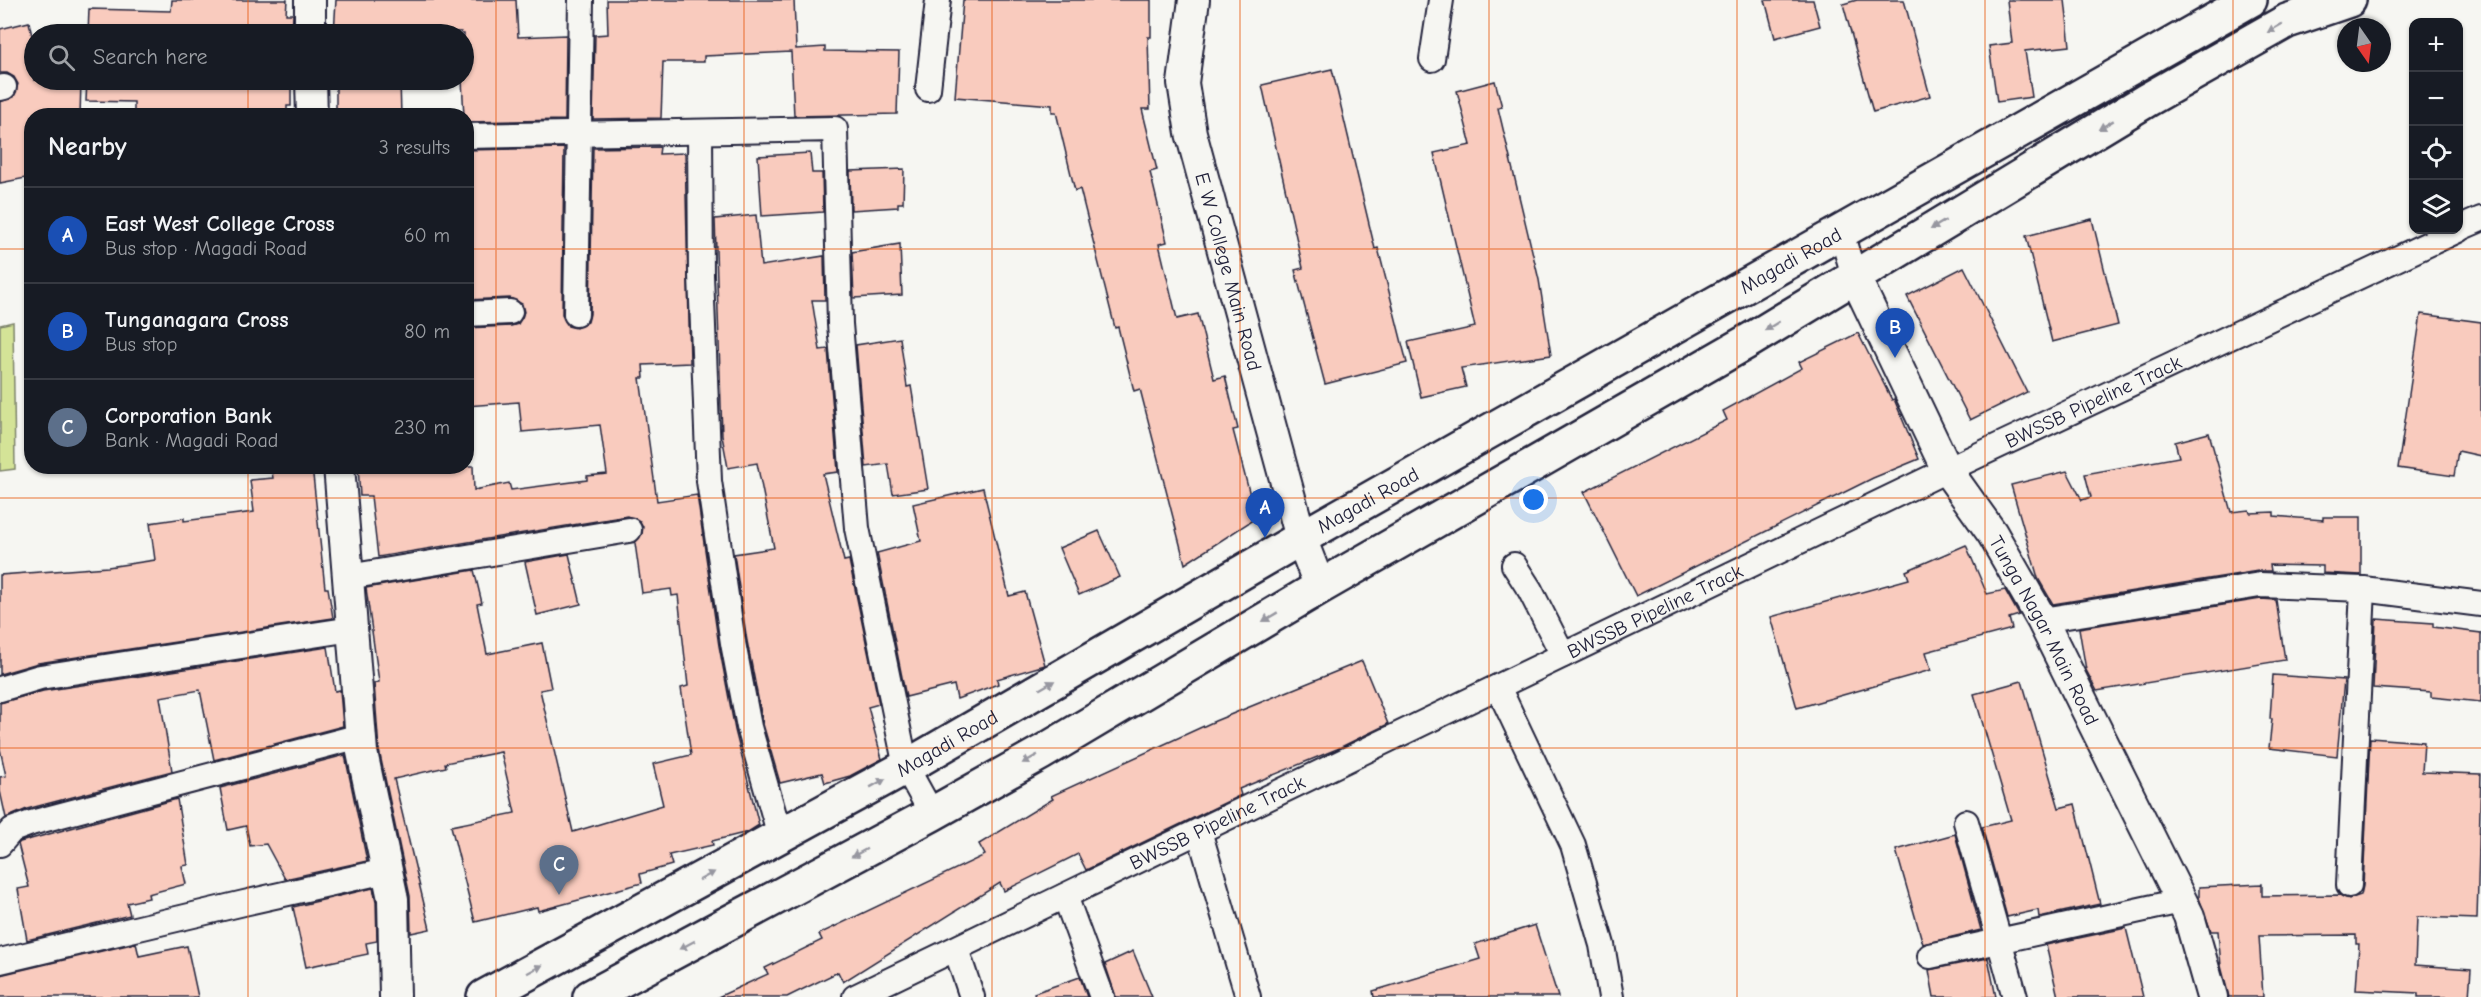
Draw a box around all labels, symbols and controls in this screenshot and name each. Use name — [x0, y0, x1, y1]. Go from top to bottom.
north arrow — [2337, 18, 2391, 72]
map controls — [2409, 18, 2463, 234]
button: + — [2409, 18, 2463, 72]
one-way arrow — [2266, 23, 2283, 33]
search box — [24, 24, 474, 90]
icon: search — [45, 41, 78, 74]
text: Search here — [93, 44, 208, 70]
button: − — [2409, 72, 2463, 126]
one-way arrow — [2097, 120, 2114, 130]
button: locate — [2409, 126, 2463, 180]
text: Nearby — [48, 132, 127, 162]
text: 3 results — [379, 136, 450, 159]
street label: E W College Main Road — [1191, 170, 1267, 373]
button: layers — [2409, 180, 2463, 234]
text: East West College Cross — [105, 211, 335, 237]
one-way arrow — [1930, 219, 1947, 229]
street label: Magadi Road — [1736, 223, 1845, 298]
text: A — [62, 224, 73, 247]
text: 60 m — [404, 224, 450, 247]
text: Bus stop · Magadi Road — [105, 237, 307, 260]
text: Tunganagara Cross — [105, 307, 289, 333]
pin: B — [1876, 308, 1914, 358]
text: B — [61, 320, 74, 343]
text: 80 m — [404, 320, 450, 343]
one-way arrow — [1764, 320, 1780, 331]
text: Bus stop — [105, 333, 177, 356]
street label: BWSSB Pipeline Track — [2002, 350, 2185, 453]
text: Corporation Bank — [105, 403, 272, 429]
text: C — [61, 416, 74, 439]
text: 230 m — [394, 416, 450, 439]
text: Bank · Magadi Road — [105, 429, 278, 452]
street label: Magadi Road — [1313, 462, 1423, 538]
your location — [1519, 485, 1548, 514]
pin: A — [1246, 488, 1284, 538]
street label: Tunga Nagar Main Road — [1985, 532, 2104, 729]
street label: BWSSB Pipeline Track — [1563, 559, 1746, 663]
one-way arrow — [1261, 612, 1278, 622]
one-way arrow — [1039, 680, 1055, 691]
street label: Magadi Road — [892, 705, 1002, 781]
one-way arrow — [1021, 754, 1038, 764]
street label: BWSSB Pipeline Track — [1126, 770, 1309, 874]
one-way arrow — [870, 778, 887, 788]
pin: C — [540, 846, 578, 895]
one-way arrow — [850, 848, 867, 858]
one-way arrow — [698, 871, 715, 881]
one-way arrow — [678, 940, 695, 950]
one-way arrow — [527, 964, 544, 974]

